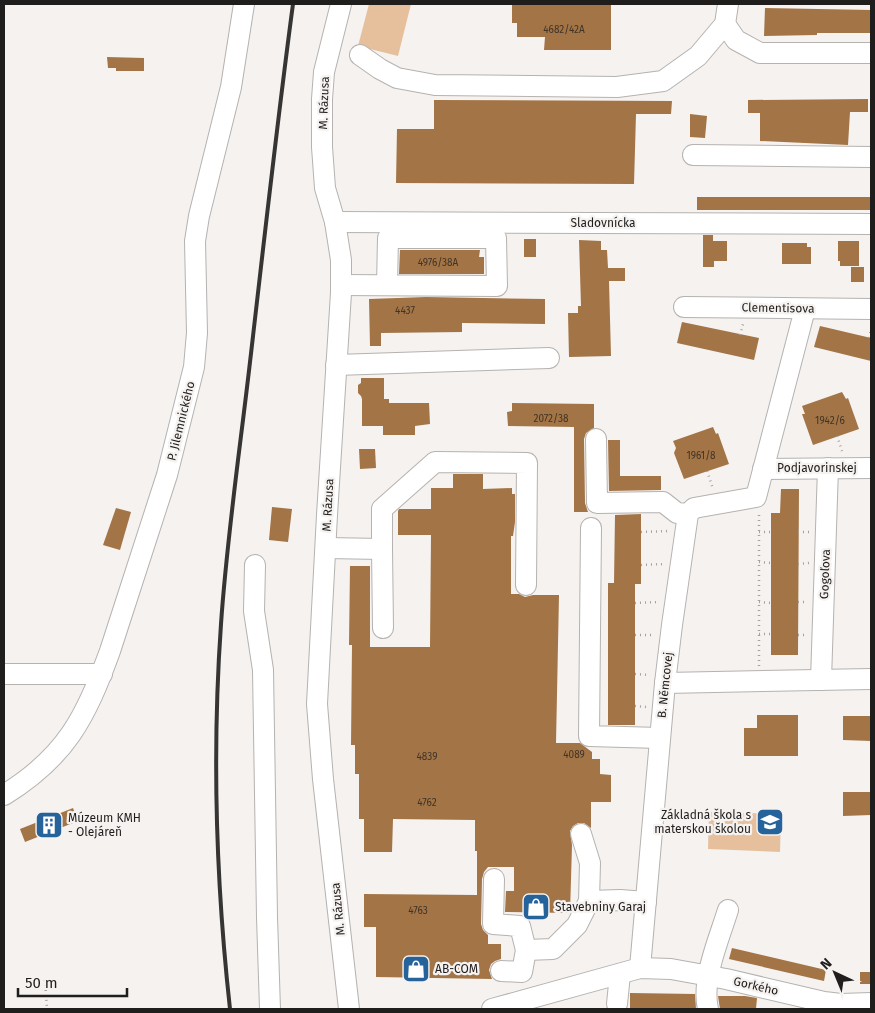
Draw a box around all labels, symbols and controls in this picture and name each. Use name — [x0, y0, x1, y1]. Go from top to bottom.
house number: 4682/42A — [543, 24, 585, 36]
street label: M. Rázusa — [316, 76, 332, 130]
street label: Sladovnícka — [570, 216, 636, 230]
house number: 4976/38A — [418, 257, 459, 269]
street label: Clementisova — [741, 300, 815, 316]
house number: 4437 — [395, 305, 415, 317]
street label: P. Jilemnického — [164, 380, 198, 462]
house number: 2072/38 — [534, 413, 569, 425]
house number: 1942/6 — [815, 415, 845, 427]
house number: 1961/8 — [686, 450, 716, 462]
street label: Podjavorinskej — [777, 461, 857, 475]
street label: M. Rázusa — [320, 478, 336, 532]
street label: Gogoľova — [817, 549, 833, 599]
street label: B. Němcovej — [655, 651, 675, 719]
house number: 4089 — [563, 749, 585, 761]
house number: 4839 — [417, 751, 437, 763]
house number: 4762 — [417, 797, 437, 809]
school or university icon: Základná škola s materskou školou — [755, 807, 785, 837]
place label: Základná škola s materskou školou — [654, 808, 751, 836]
building icon: Múzeum KMH - Olejáreň — [34, 810, 64, 840]
place label: Múzeum KMH - Olejáreň — [68, 811, 141, 839]
street label: M. Rázusa — [328, 882, 348, 936]
shop icon: Stavebniny Garaj — [521, 892, 551, 922]
place label: Stavebniny Garaj — [555, 900, 646, 914]
house number: 4763 — [408, 905, 428, 917]
north arrow — [810, 948, 860, 998]
shop icon: AB-COM — [401, 954, 431, 984]
text: N — [817, 955, 836, 973]
place label: AB-COM — [435, 962, 478, 976]
scale bar — [18, 966, 126, 998]
text: 50 m — [25, 974, 58, 992]
street label: Gorkého — [732, 974, 780, 998]

